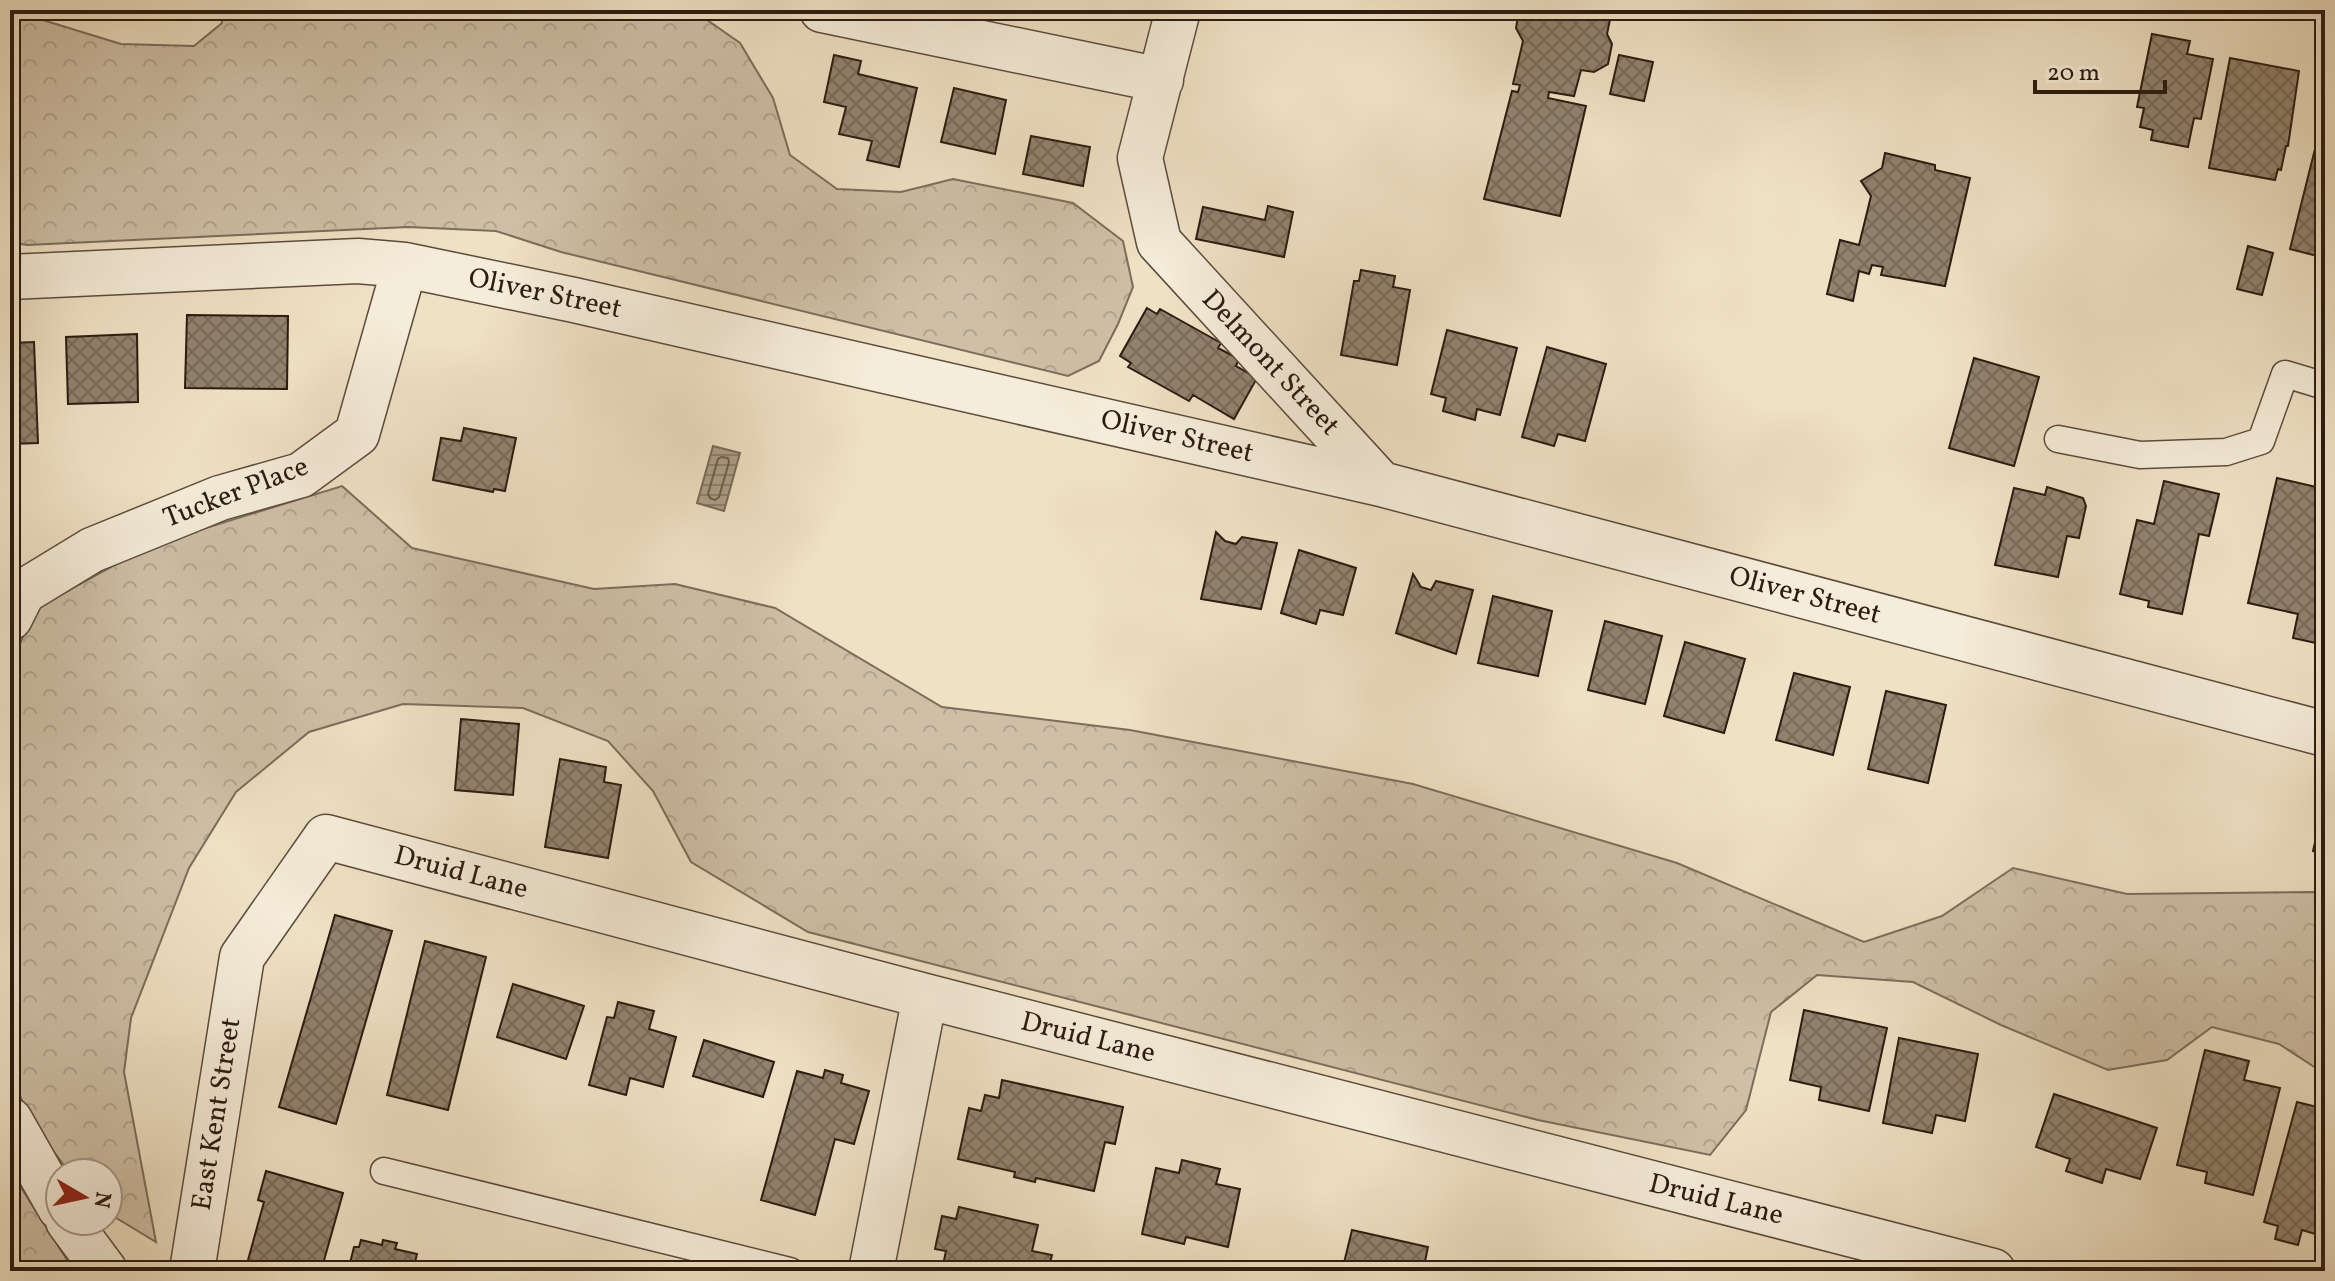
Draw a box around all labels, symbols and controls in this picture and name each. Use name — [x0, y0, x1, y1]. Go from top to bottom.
scale bar — [2035, 44, 2165, 94]
text: 20 m — [2047, 57, 2100, 91]
street label: Oliver Street — [465, 259, 625, 329]
street label: Delmont Street — [1192, 281, 1348, 445]
street label: Oliver Street — [1097, 400, 1257, 474]
street label: Tucker Place — [158, 447, 314, 539]
street label: Oliver Street — [1725, 557, 1885, 635]
street label: Druid Lane — [390, 836, 532, 910]
street label: Druid Lane — [1017, 1002, 1159, 1074]
street label: East Kent Street — [182, 1015, 252, 1213]
north arrow — [44, 1157, 124, 1237]
street label: Druid Lane — [1645, 1164, 1787, 1236]
text: N — [85, 1189, 118, 1210]

